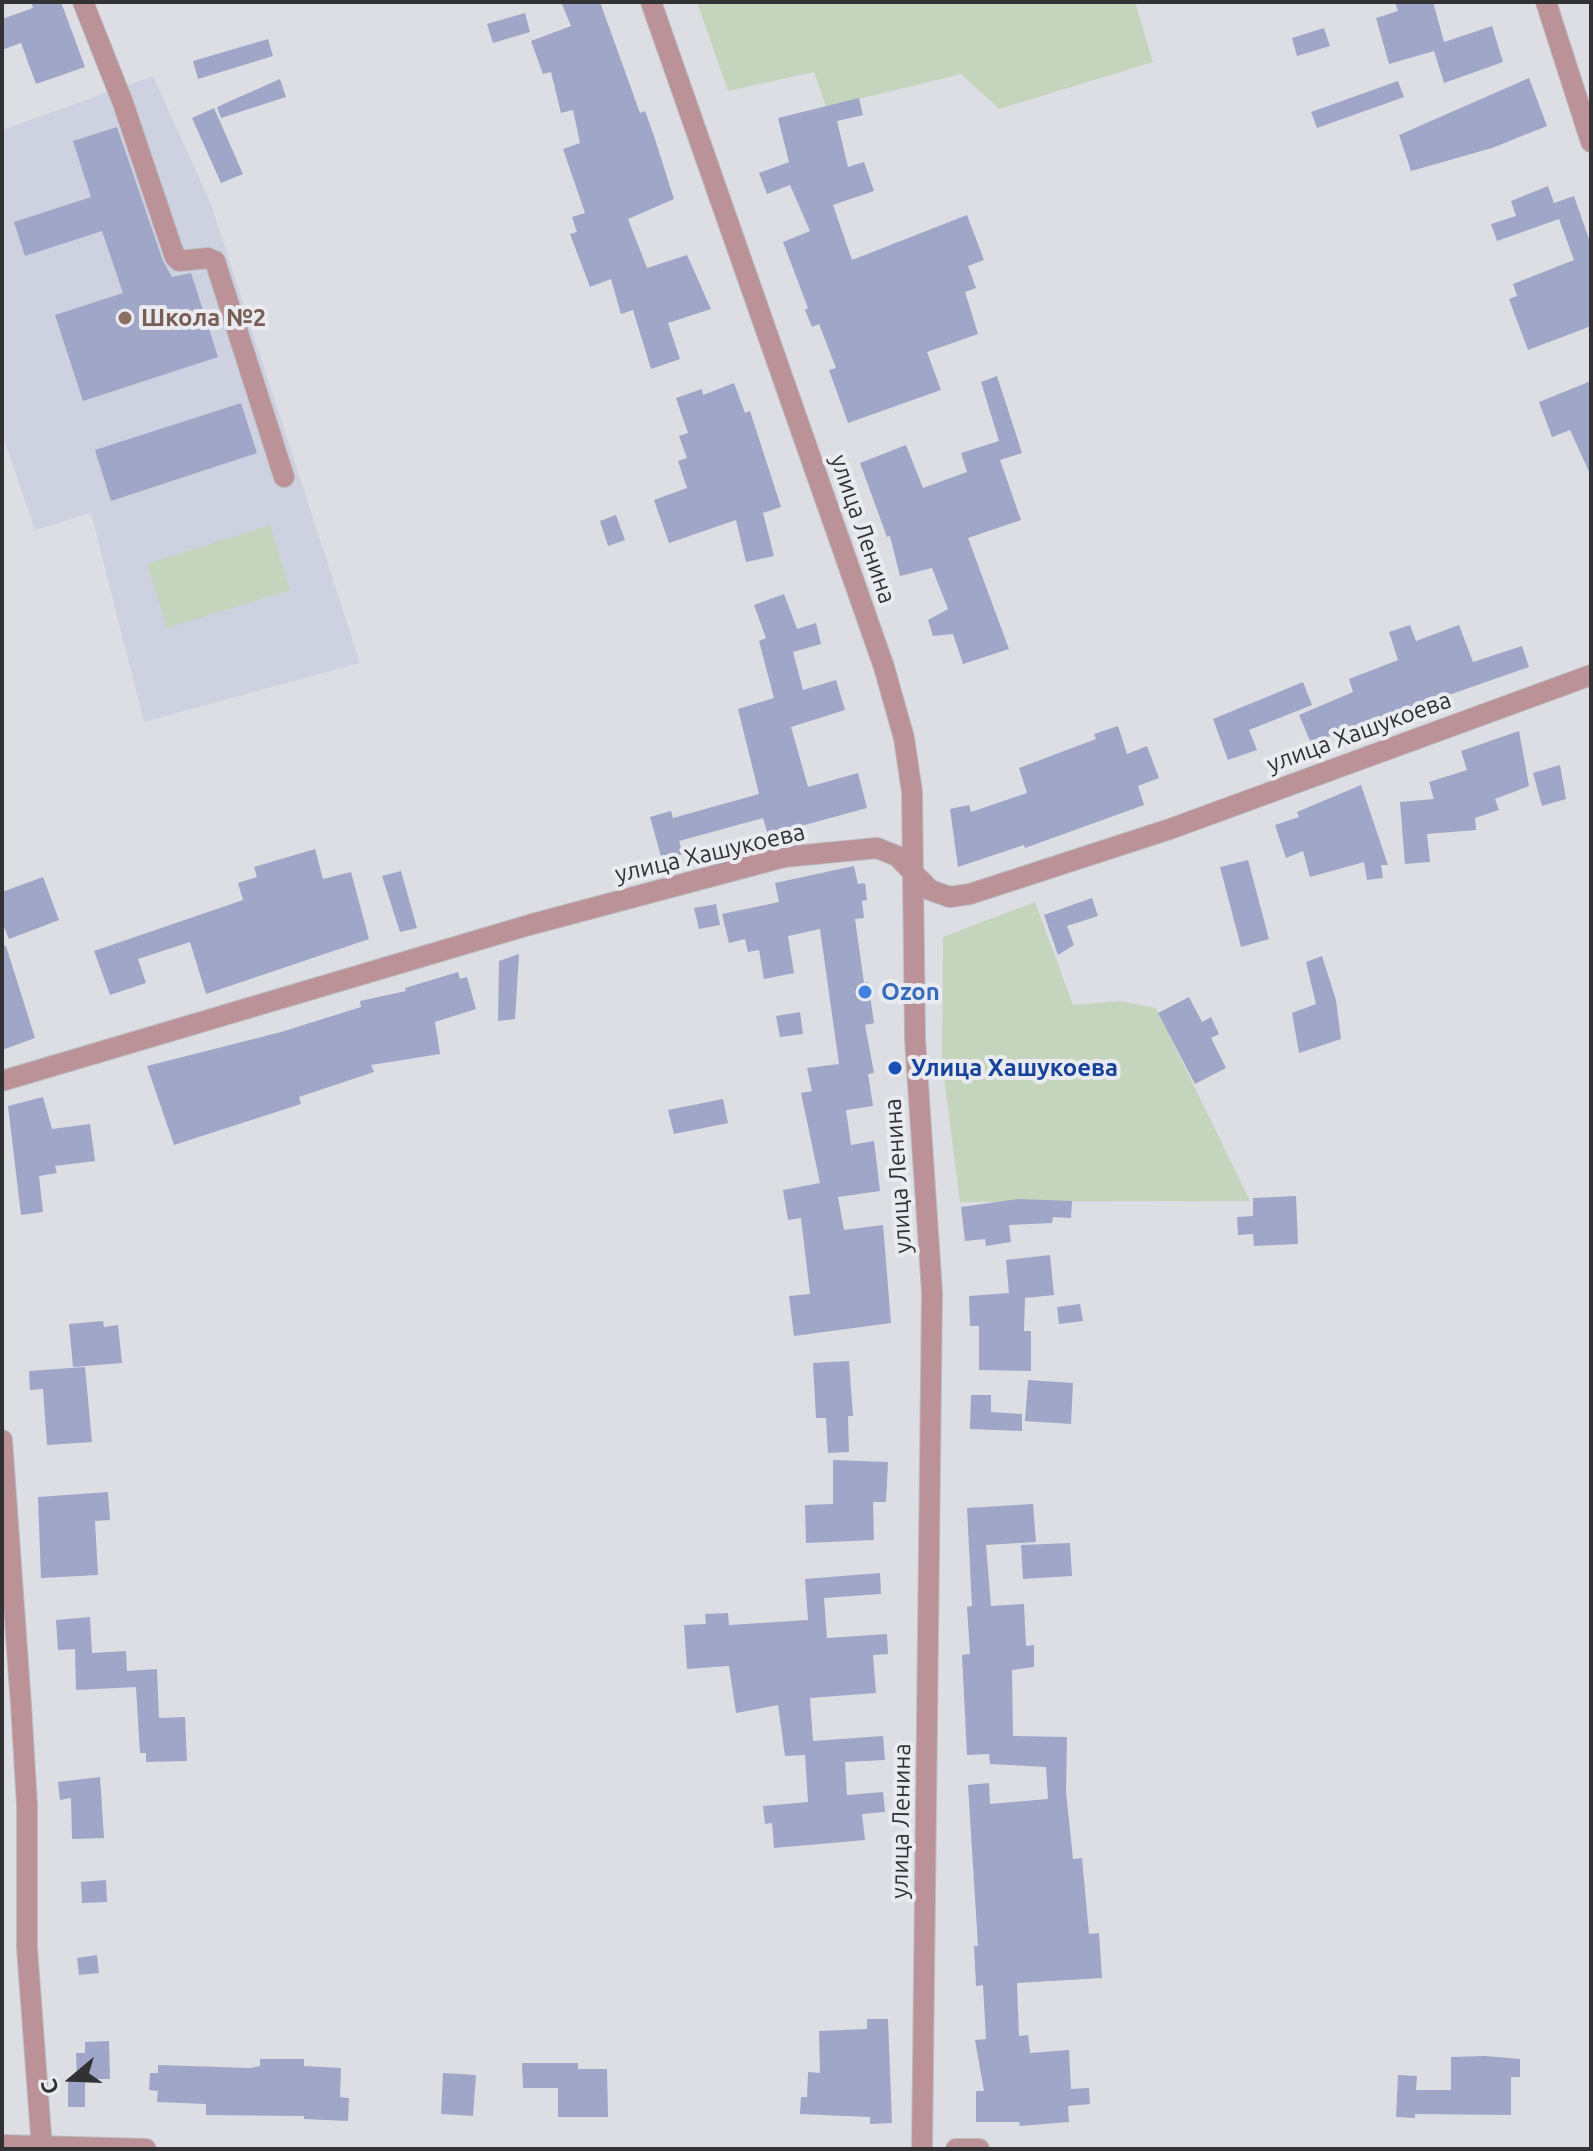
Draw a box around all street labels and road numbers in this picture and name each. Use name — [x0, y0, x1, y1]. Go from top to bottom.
street label: улица Ленина — [824, 451, 902, 607]
street label: улица Хашукоева — [1263, 685, 1455, 779]
street label: улица Хашукоева — [612, 817, 808, 889]
street label: улица Ленина — [878, 1097, 918, 1255]
street label: улица Ленина — [885, 1743, 917, 1899]

